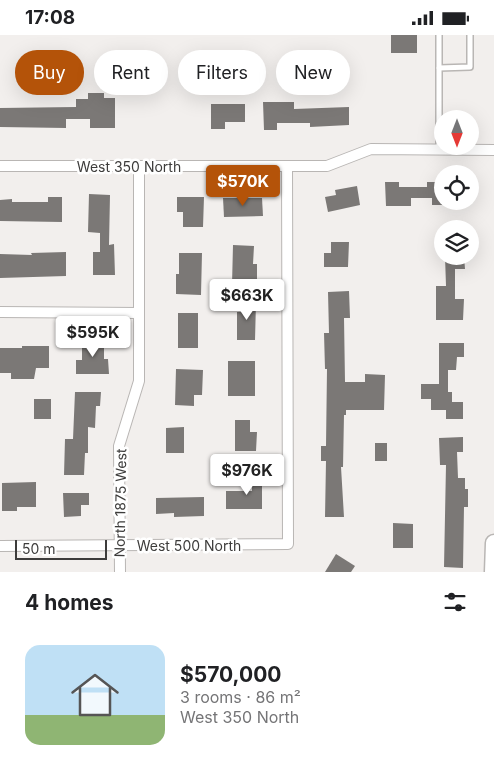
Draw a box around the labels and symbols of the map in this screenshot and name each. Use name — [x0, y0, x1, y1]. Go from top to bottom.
north arrow — [434, 110, 479, 155]
street label: West 350 North — [77, 158, 181, 175]
pin: $570K — [208, 165, 278, 207]
pin: $663K — [212, 279, 282, 321]
pin: $595K — [58, 315, 128, 358]
street label: North 1875 West — [111, 448, 129, 558]
pin: $976K — [212, 453, 282, 496]
scale bar — [15, 537, 108, 560]
street label: West 500 North — [137, 537, 241, 554]

